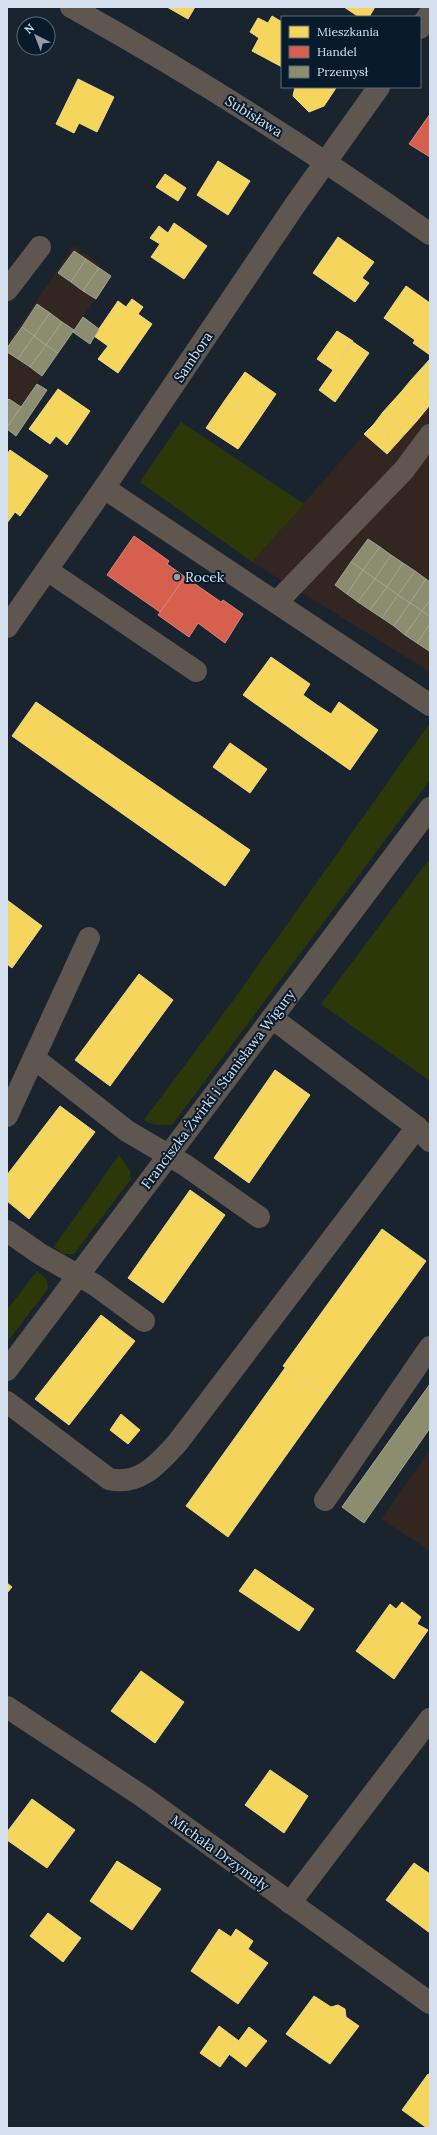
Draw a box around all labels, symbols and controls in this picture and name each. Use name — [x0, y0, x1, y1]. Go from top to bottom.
north arrow — [16, 16, 56, 56]
legend — [281, 16, 421, 88]
text: N — [21, 20, 38, 37]
text: Mieszkania — [317, 24, 379, 39]
text: Handel — [317, 44, 357, 59]
text: Przemysł — [317, 64, 369, 79]
street label: Subisława — [222, 91, 286, 141]
street label: Sambora — [170, 328, 216, 386]
place label: Rocek — [185, 568, 225, 586]
marker: Rocek — [172, 572, 182, 582]
street label: Franciszka Żwirki i Stanisława Wigury — [137, 985, 299, 1192]
street label: Michała Drzymały — [167, 1811, 273, 1895]

